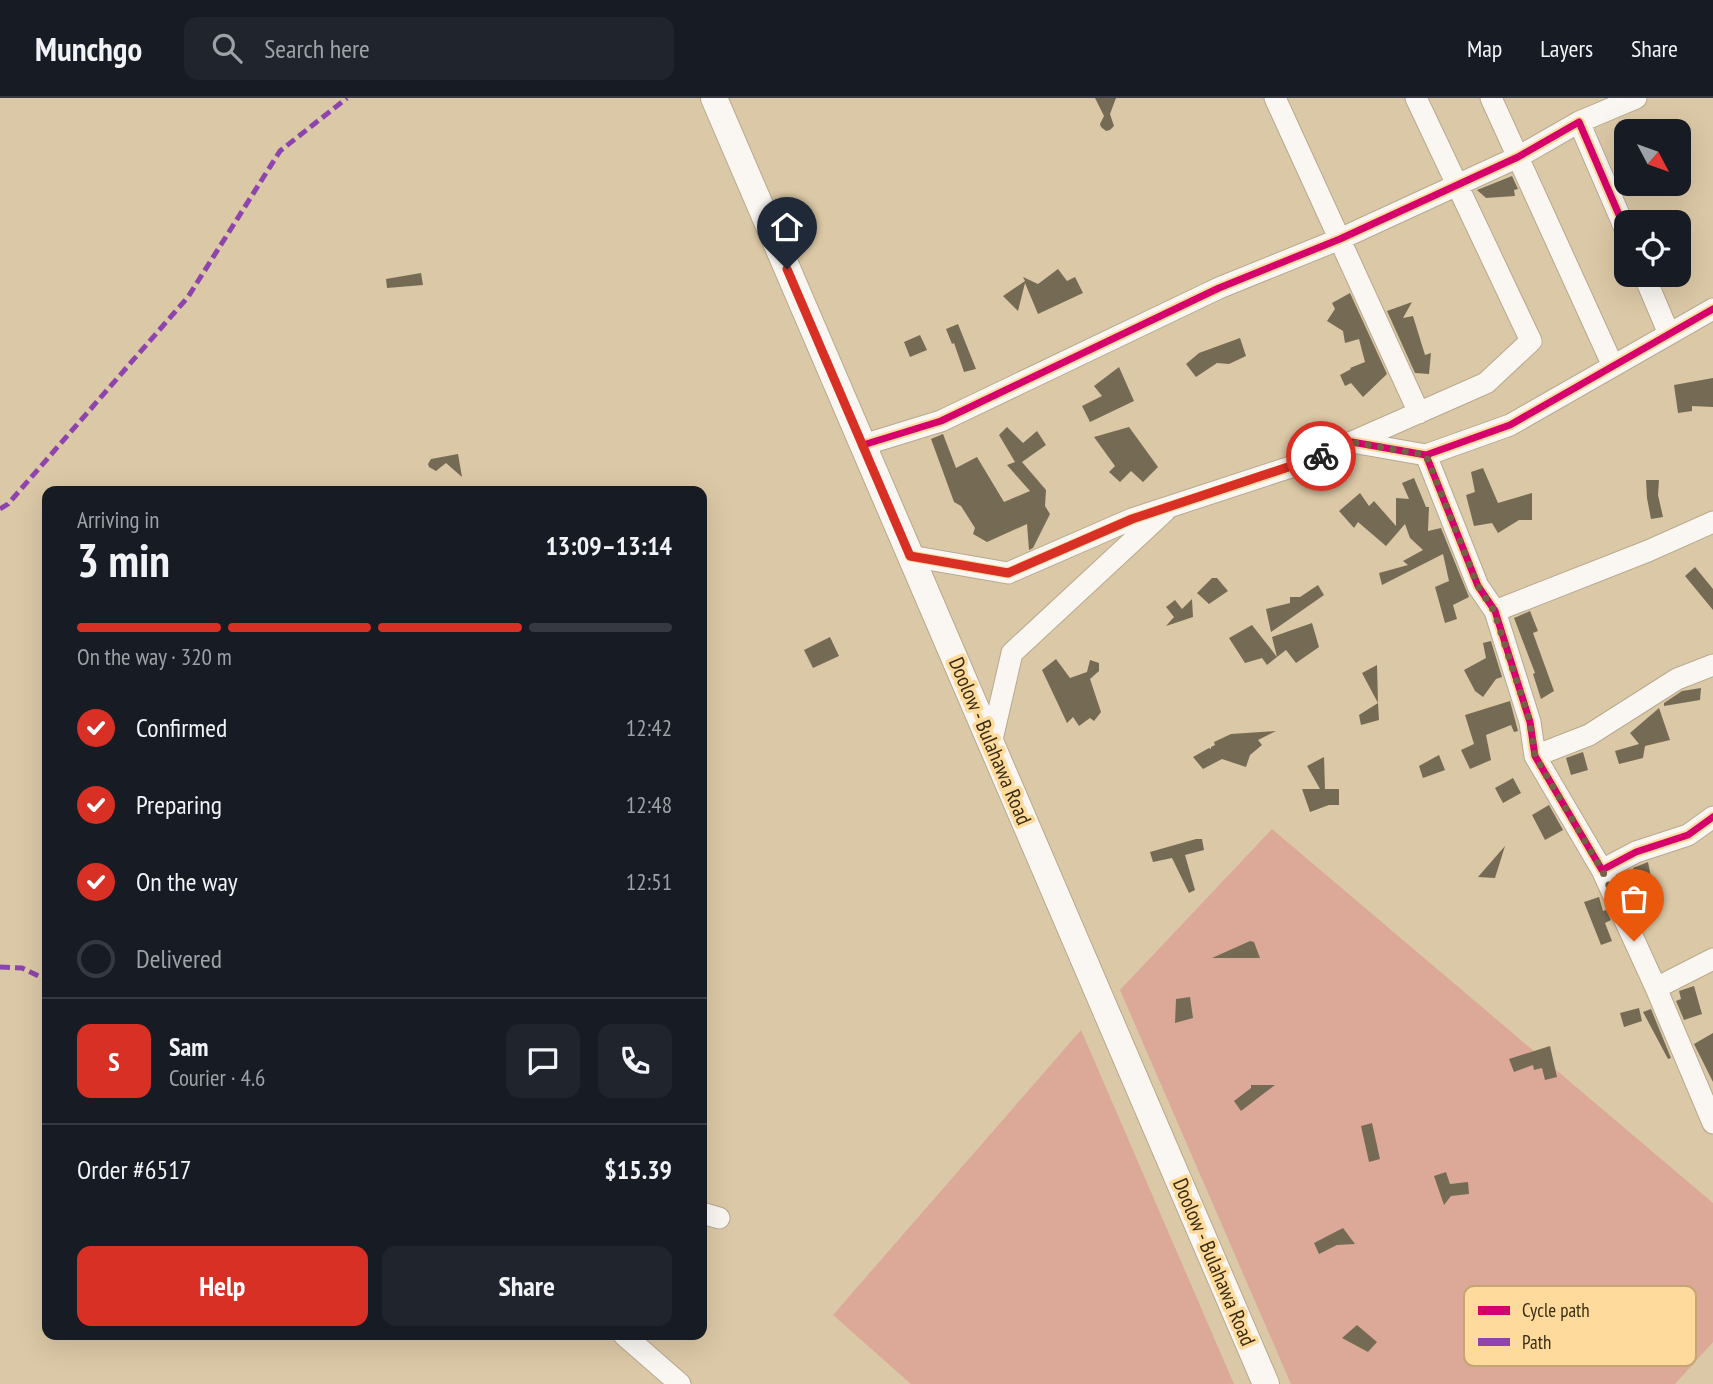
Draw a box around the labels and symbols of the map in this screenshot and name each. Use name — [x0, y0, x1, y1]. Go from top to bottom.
north arrow — [1614, 119, 1690, 196]
pin — [757, 197, 817, 269]
courier — [1286, 421, 1356, 491]
street label: Doolow - Bulahawa Road — [943, 653, 1038, 829]
pin — [1604, 869, 1664, 941]
street label: Doolow - Bulahawa Road — [1167, 1174, 1262, 1350]
legend — [1464, 1286, 1696, 1366]
text: Cycle path — [1522, 1298, 1590, 1322]
text: Path — [1522, 1330, 1551, 1354]

